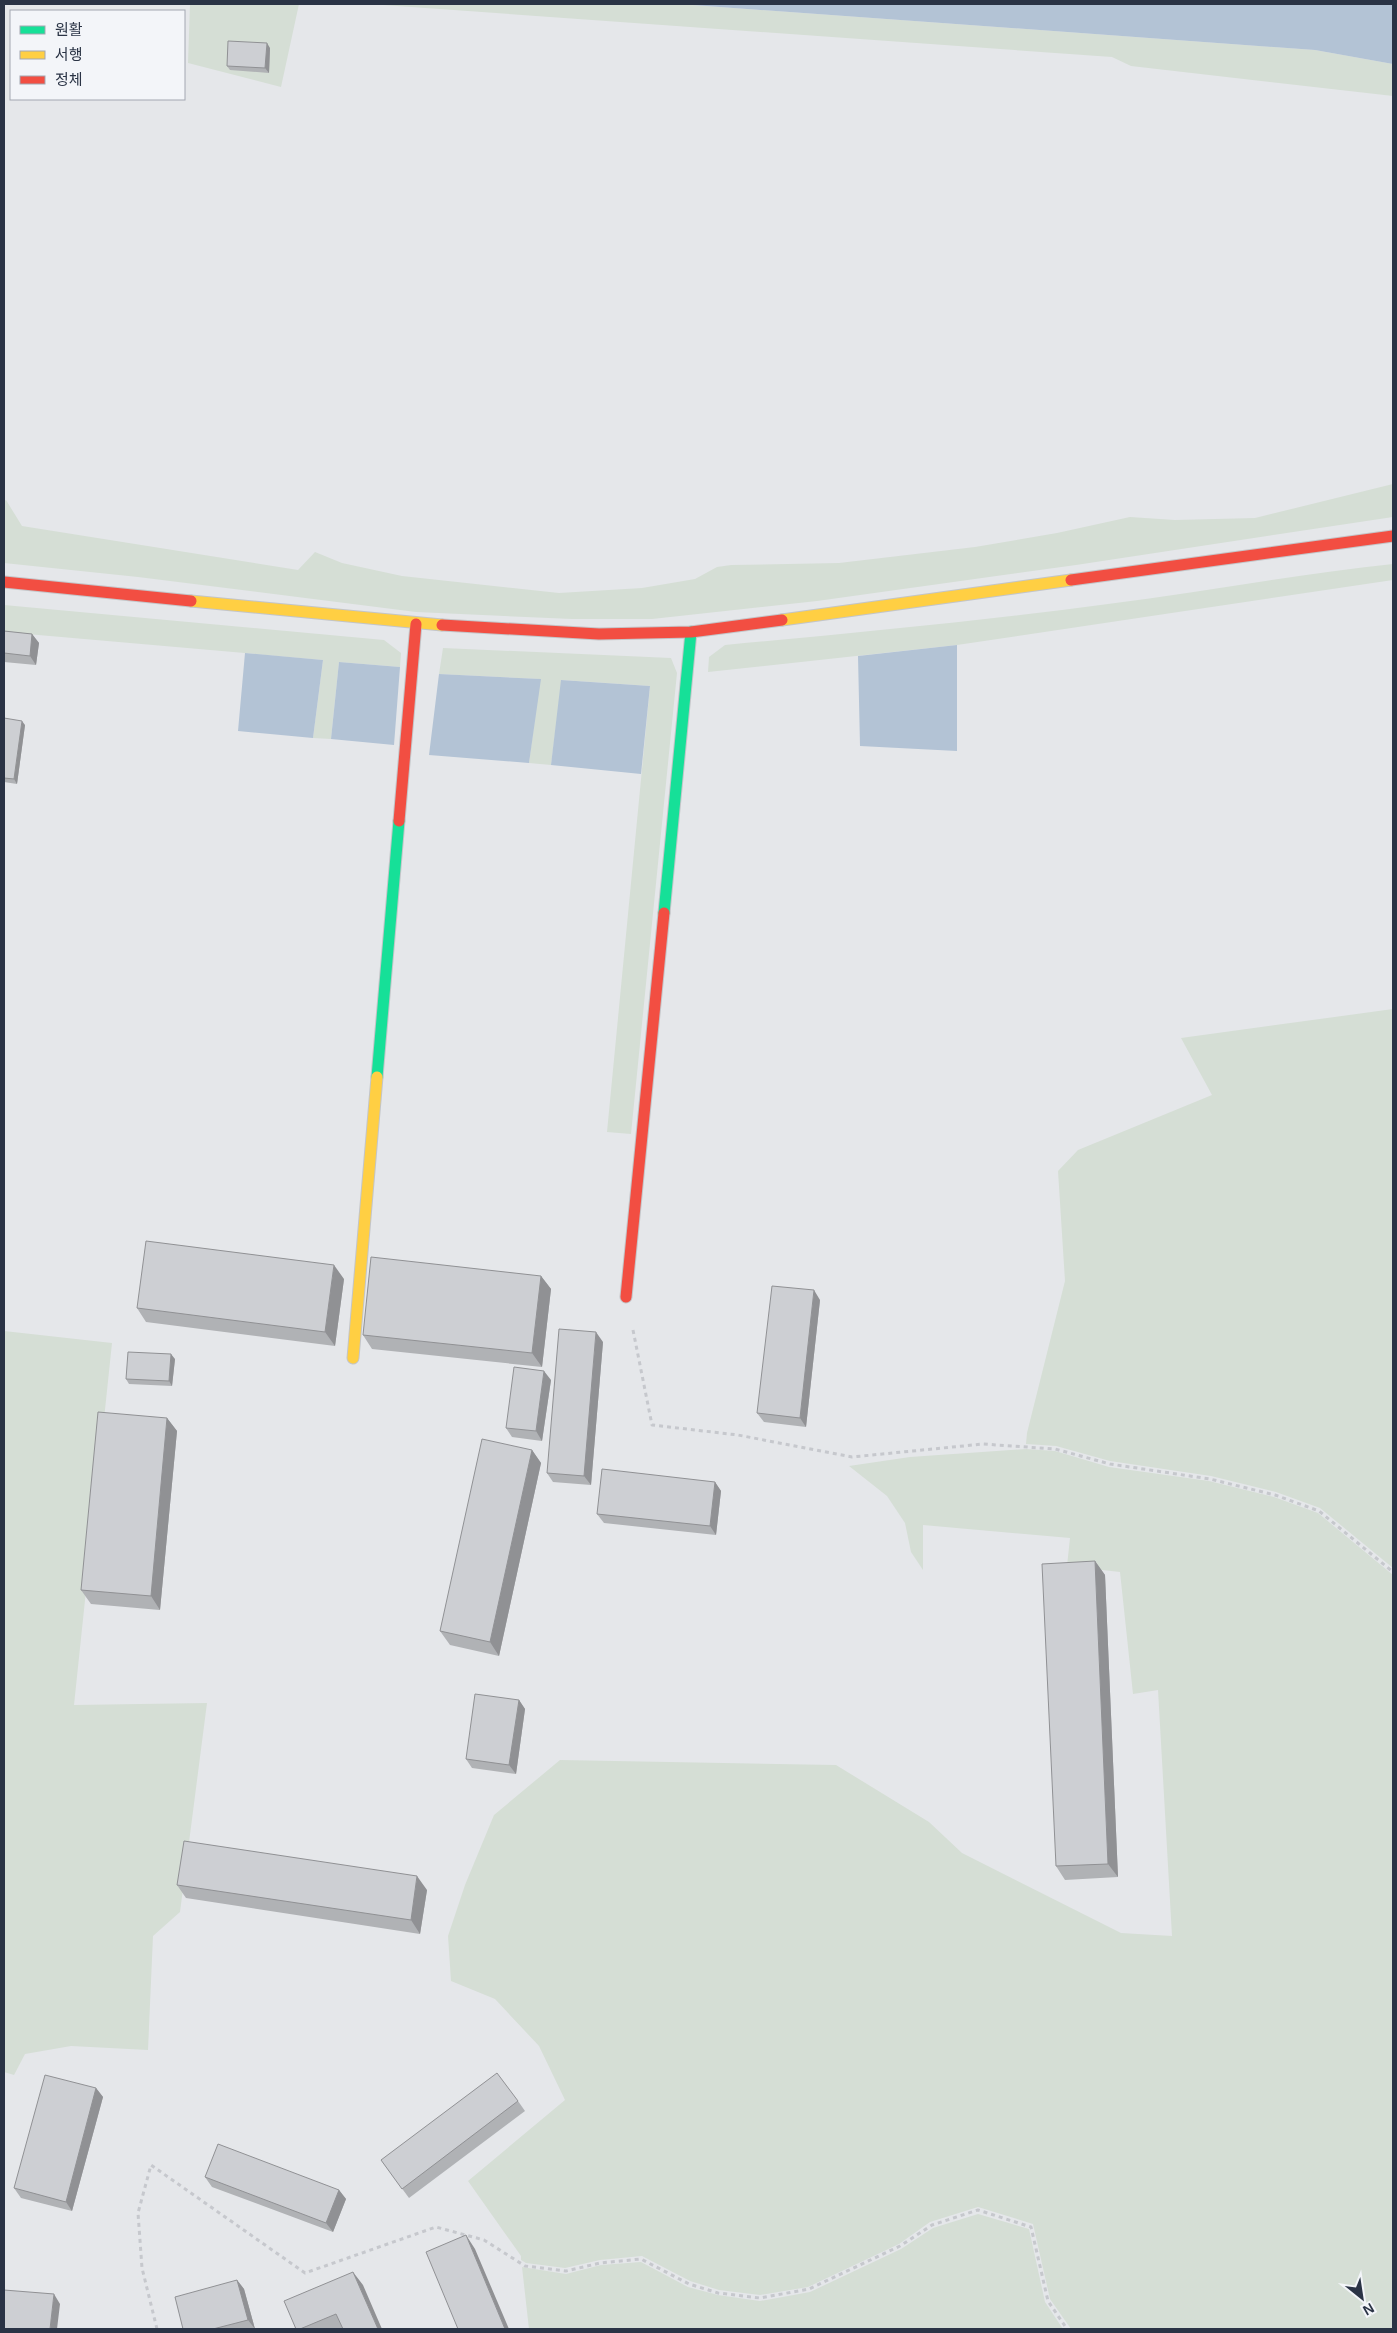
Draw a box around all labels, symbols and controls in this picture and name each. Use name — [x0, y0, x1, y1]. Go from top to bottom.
legend — [10, 10, 185, 100]
text: 원활 — [55, 21, 83, 38]
text: 서행 — [55, 46, 83, 63]
text: 정체 — [55, 71, 83, 88]
north arrow — [1337, 2273, 1387, 2323]
text: N — [1360, 2300, 1377, 2319]

